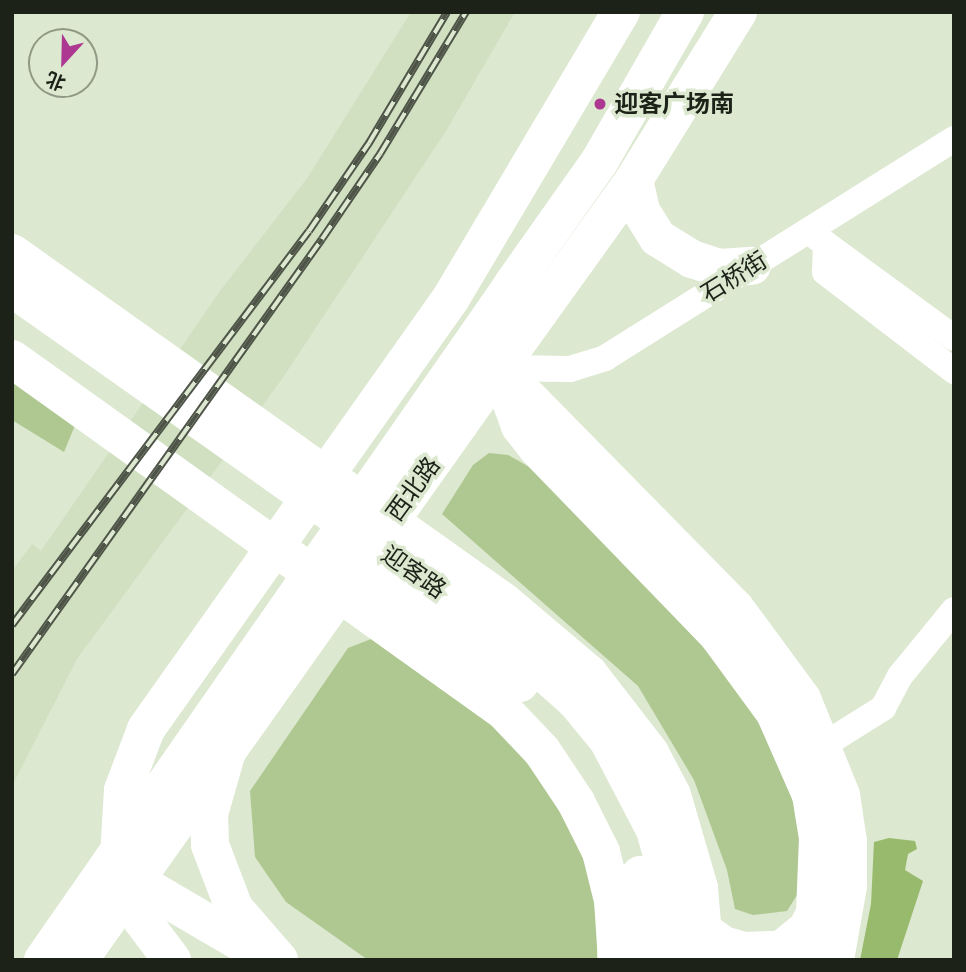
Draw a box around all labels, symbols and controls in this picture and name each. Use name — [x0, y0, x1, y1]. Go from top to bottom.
north arrow — [28, 28, 98, 98]
text: 北 — [43, 67, 69, 95]
place label: 迎客广场南 — [614, 90, 734, 118]
marker: 迎客广场南 — [592, 96, 608, 112]
street label: 石桥街 — [696, 246, 772, 308]
street label: 西北路 — [380, 451, 446, 527]
street label: 迎客路 — [376, 540, 452, 604]

